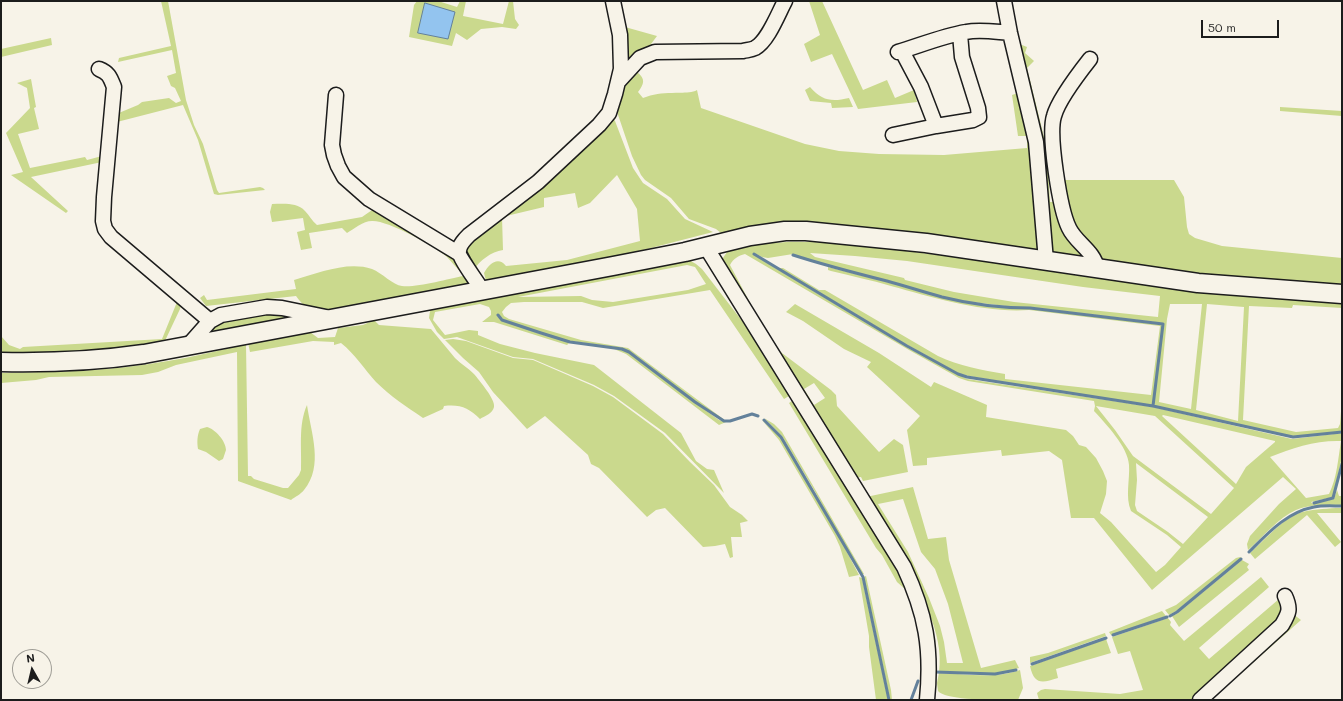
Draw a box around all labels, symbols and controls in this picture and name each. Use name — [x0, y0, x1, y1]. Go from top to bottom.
scale bar — [1203, 12, 1281, 38]
text: 50 m — [1208, 19, 1236, 35]
north arrow — [12, 649, 52, 689]
text: N — [25, 650, 36, 666]

